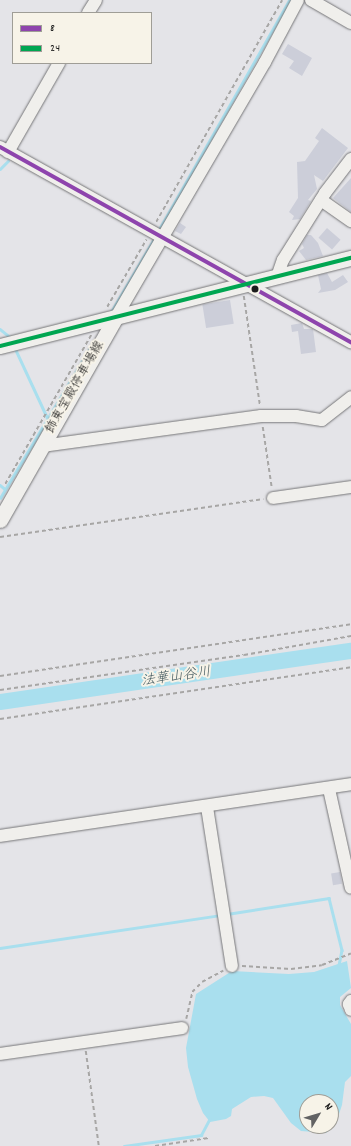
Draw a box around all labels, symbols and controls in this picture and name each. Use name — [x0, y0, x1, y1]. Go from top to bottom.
legend — [12, 12, 152, 64]
text: 8 — [50, 20, 55, 37]
text: 24 — [50, 40, 60, 57]
unlabelled marker — [250, 284, 260, 294]
street label: 飾東宝殿停車場線 — [43, 339, 109, 437]
water label: 法華山谷川 — [140, 664, 212, 690]
north arrow — [299, 1094, 339, 1134]
text: N — [320, 1100, 336, 1114]

